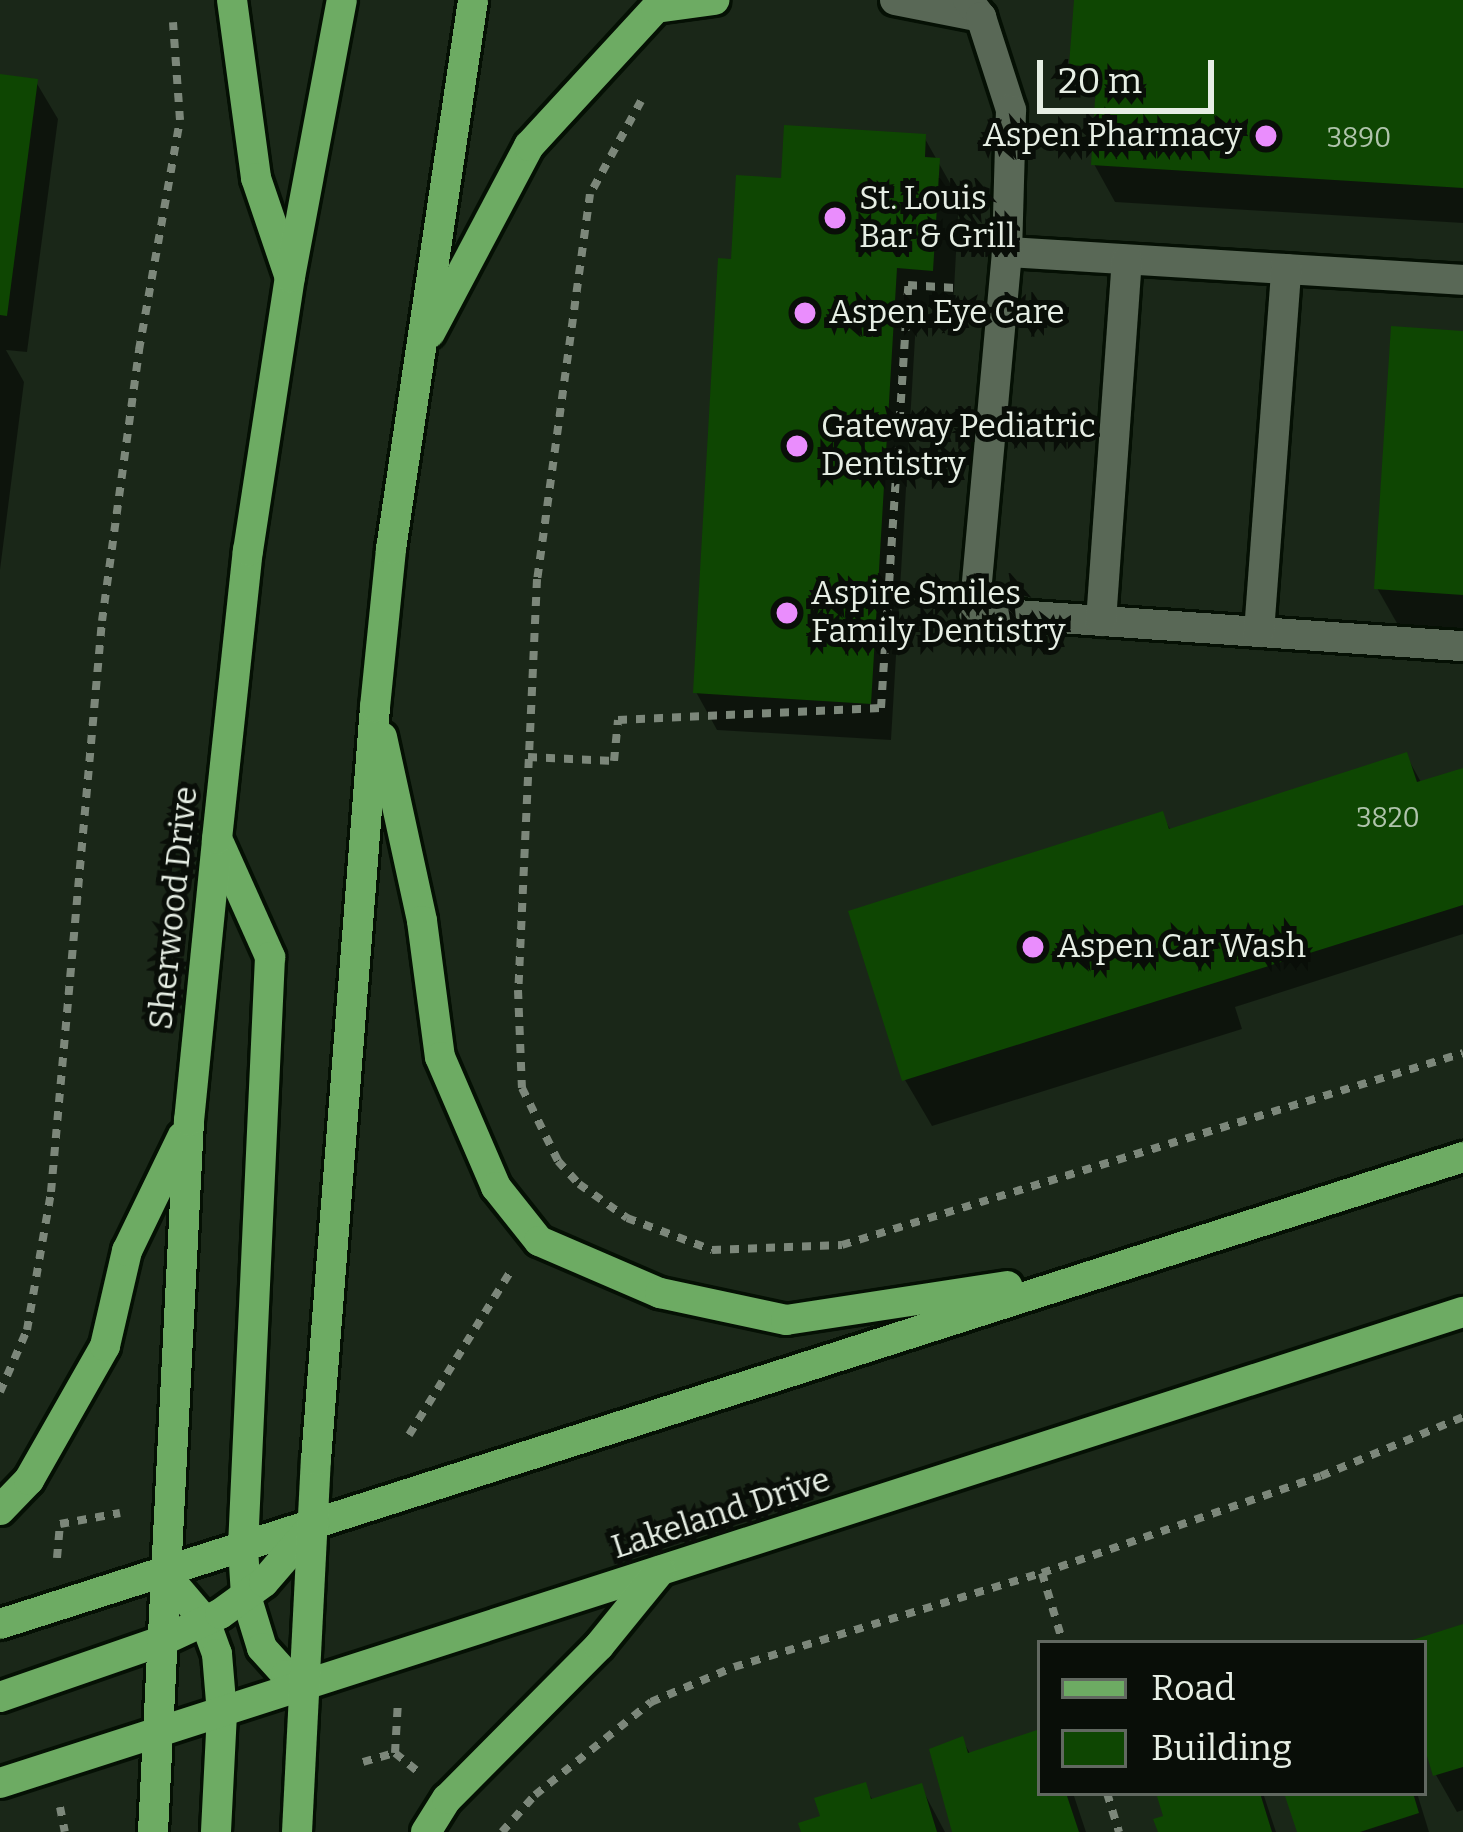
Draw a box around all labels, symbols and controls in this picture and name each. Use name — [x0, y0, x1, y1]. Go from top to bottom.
scale bar — [1043, 36, 1220, 110]
text: 20 m — [1058, 59, 1142, 103]
place label: Aspen Pharmacy — [983, 116, 1242, 156]
marker: Aspen Pharmacy — [1253, 123, 1279, 149]
house number: 3890 — [1327, 123, 1391, 155]
place label: St. Louis Bar & Grill — [859, 179, 1015, 257]
marker: St. Louis Bar & Grill — [822, 205, 848, 231]
place label: Aspen Eye Care — [829, 293, 1064, 333]
marker: Aspen Eye Care — [792, 300, 818, 326]
place label: Gateway Pediatric Dentistry — [821, 407, 1096, 485]
marker: Gateway Pediatric Dentistry — [784, 433, 810, 459]
place label: Aspire Smiles Family Dentistry — [811, 574, 1065, 652]
marker: Aspire Smiles Family Dentistry — [774, 600, 800, 626]
street label: Sherwood Drive — [142, 784, 206, 1032]
house number: 3820 — [1356, 803, 1420, 835]
place label: Aspen Car Wash — [1057, 927, 1306, 967]
marker: Aspen Car Wash — [1020, 934, 1046, 960]
street label: Lakeland Drive — [607, 1460, 835, 1568]
legend — [1037, 1640, 1427, 1796]
text: Road — [1151, 1666, 1236, 1710]
text: Building — [1151, 1726, 1292, 1770]

